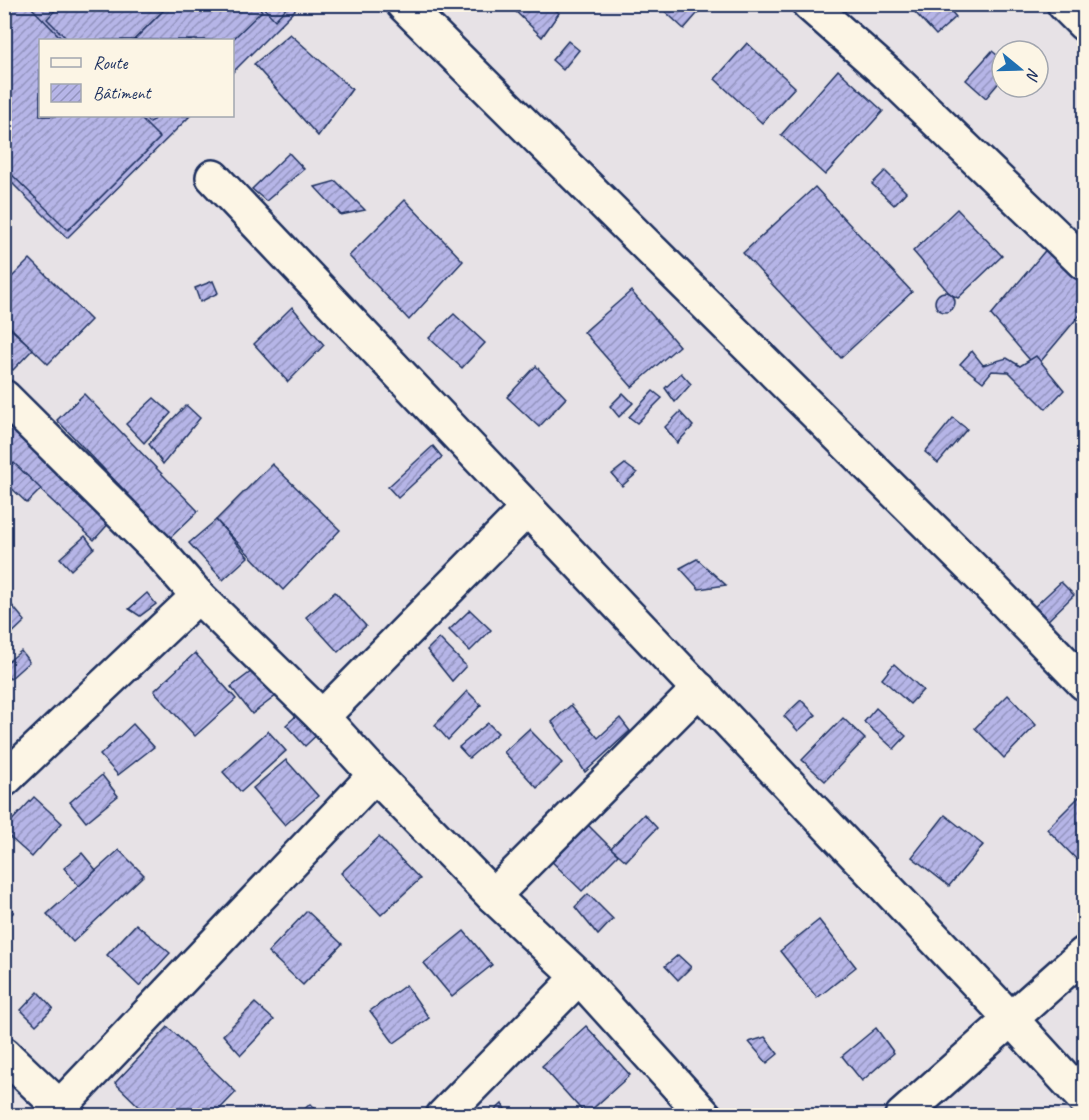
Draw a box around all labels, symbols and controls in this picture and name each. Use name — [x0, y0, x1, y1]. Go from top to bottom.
legend — [39, 39, 234, 117]
north arrow — [990, 39, 1050, 99]
text: Route — [93, 52, 128, 74]
text: N — [1021, 66, 1044, 84]
text: Bâtiment — [93, 82, 153, 104]

